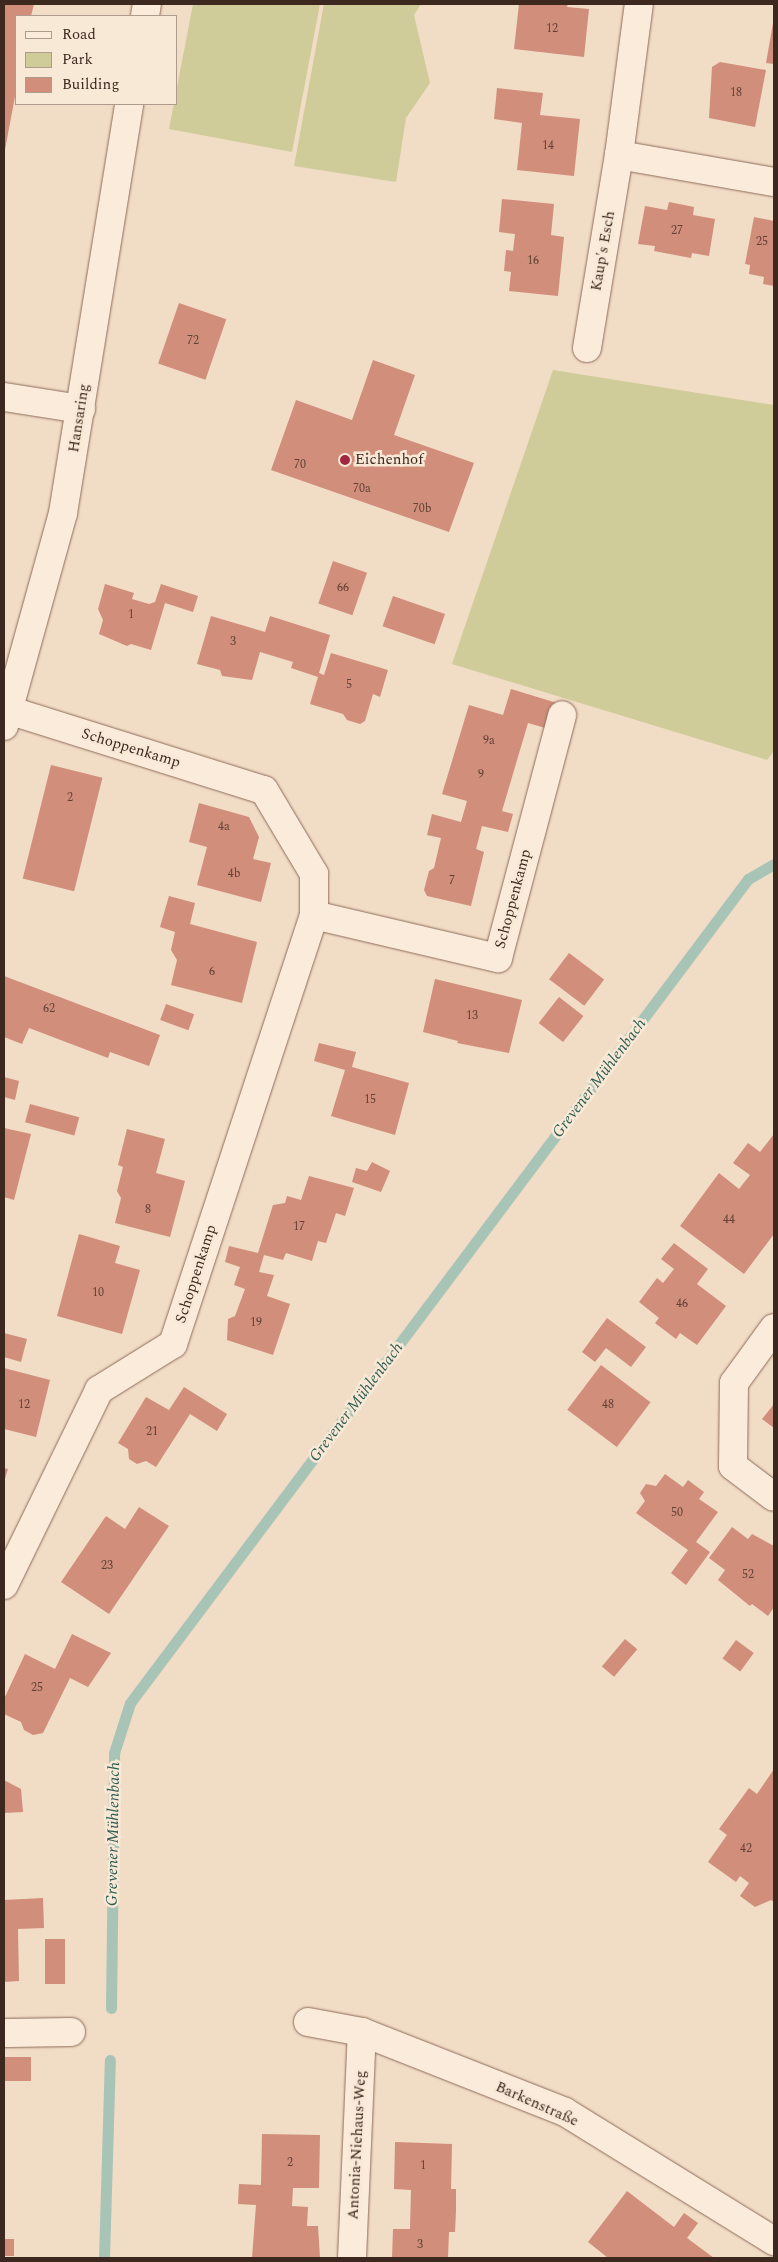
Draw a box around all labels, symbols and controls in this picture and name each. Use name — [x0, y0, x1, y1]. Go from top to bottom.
legend — [15, 15, 178, 105]
house number: 12 — [546, 22, 558, 36]
text: Road — [62, 23, 96, 46]
text: Park — [62, 48, 93, 71]
text: Building — [62, 73, 119, 96]
house number: 18 — [730, 86, 742, 100]
house number: 14 — [542, 139, 554, 153]
street label: Kaup's Esch — [587, 210, 619, 292]
house number: 27 — [671, 224, 683, 238]
house number: 25 — [756, 235, 768, 249]
house number: 16 — [527, 254, 539, 268]
house number: 72 — [187, 334, 199, 348]
street label: Hansaring — [65, 382, 93, 454]
place label: Eichenhof — [355, 451, 423, 469]
marker: Eichenhof — [339, 454, 351, 466]
house number: 70 — [294, 458, 306, 472]
house number: 70a — [353, 482, 371, 496]
house number: 70b — [413, 502, 431, 516]
house number: 66 — [337, 581, 349, 595]
house number: 1 — [128, 608, 134, 622]
house number: 3 — [230, 635, 236, 649]
house number: 5 — [346, 678, 352, 692]
street label: Schoppenkamp — [79, 724, 183, 772]
house number: 9a — [483, 734, 495, 748]
house number: 9 — [478, 768, 484, 782]
house number: 2 — [67, 791, 73, 805]
house number: 4a — [218, 820, 230, 834]
street label: Schoppenkamp — [491, 847, 535, 951]
house number: 4b — [228, 867, 240, 881]
house number: 7 — [449, 874, 455, 888]
house number: 6 — [209, 965, 215, 979]
house number: 62 — [43, 1002, 55, 1016]
house number: 13 — [466, 1009, 478, 1023]
water label: Grevener Mühlenbach — [548, 1015, 650, 1141]
house number: 15 — [364, 1093, 376, 1107]
house number: 8 — [145, 1203, 151, 1217]
house number: 44 — [723, 1213, 735, 1227]
house number: 17 — [293, 1220, 305, 1234]
street label: Schoppenkamp — [172, 1223, 220, 1325]
house number: 10 — [92, 1286, 104, 1300]
house number: 46 — [676, 1297, 688, 1311]
house number: 19 — [250, 1316, 262, 1330]
water label: Grevener Mühlenbach — [305, 1339, 407, 1465]
house number: 12 — [18, 1398, 30, 1412]
house number: 48 — [602, 1398, 614, 1412]
house number: 21 — [146, 1425, 158, 1439]
house number: 50 — [671, 1506, 683, 1520]
house number: 23 — [101, 1559, 113, 1573]
house number: 52 — [742, 1568, 754, 1582]
house number: 25 — [31, 1681, 43, 1695]
water label: Grevener Mühlenbach — [102, 1762, 124, 1906]
house number: 42 — [740, 1842, 752, 1856]
street label: Antonia-Niehaus-Weg — [344, 2070, 370, 2220]
street label: Barkenstraße — [493, 2078, 581, 2130]
house number: 2 — [287, 2156, 293, 2170]
house number: 1 — [420, 2159, 426, 2173]
house number: 3 — [417, 2238, 423, 2252]

